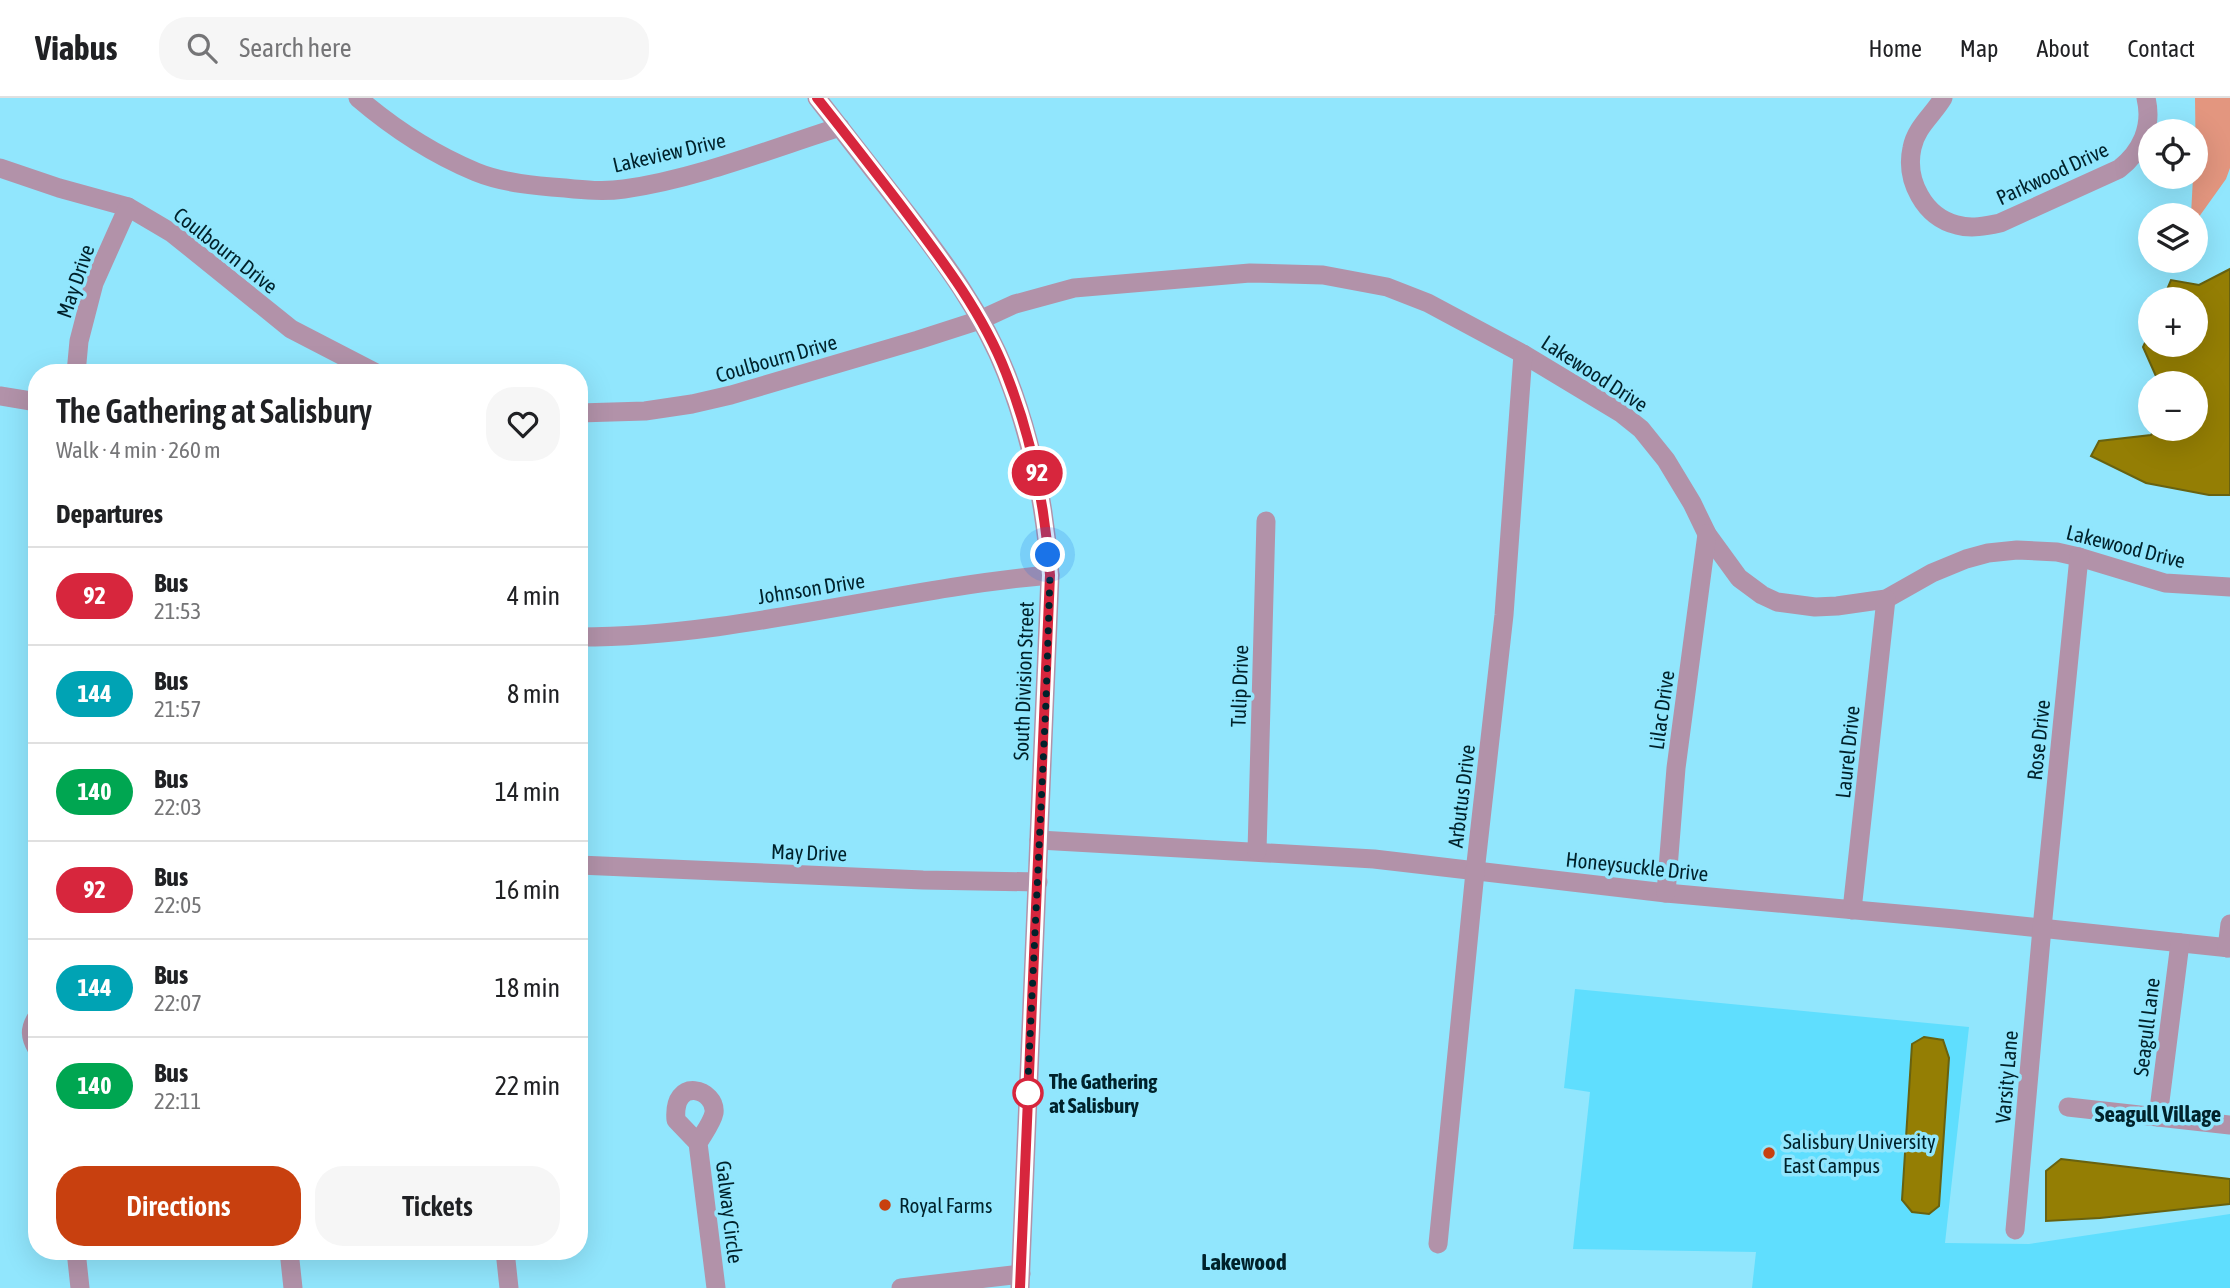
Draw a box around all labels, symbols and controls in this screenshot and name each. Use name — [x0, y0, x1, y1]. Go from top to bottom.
search box — [159, 17, 649, 80]
text: Viabus — [35, 29, 117, 67]
icon: search — [183, 29, 221, 67]
text: Search here — [239, 33, 352, 63]
text: Home — [1868, 35, 1922, 62]
text: Map — [1960, 35, 1998, 62]
text: About — [2036, 35, 2089, 62]
text: Contact — [2127, 35, 2195, 62]
map controls — [2138, 119, 2208, 441]
button: locate — [2138, 119, 2208, 189]
street label: Lakeview Drive — [610, 127, 728, 177]
street label: Parkwood Drive — [1992, 137, 2112, 209]
street label: Coulbourn Drive — [169, 202, 283, 298]
button: layers — [2138, 203, 2208, 273]
street label: May Drive — [51, 241, 99, 321]
button: + — [2138, 287, 2208, 357]
street label: Coulbourn Drive — [713, 329, 839, 387]
street label: Lakewood Drive — [1537, 330, 1653, 416]
button: − — [2138, 371, 2208, 441]
button: heart — [486, 387, 560, 461]
text: The Gathering at Salisbury — [56, 392, 372, 430]
text: Walk · 4 min · 260 m — [56, 437, 220, 463]
line badge: 92 — [1006, 450, 1068, 496]
text: 92 — [1026, 459, 1048, 486]
text: Departures — [56, 499, 163, 529]
street label: Lakewood Drive — [2064, 520, 2188, 572]
your location — [1030, 537, 1065, 572]
text: Bus — [154, 568, 188, 598]
street label: Johnson Drive — [756, 568, 866, 608]
text: 4 min — [507, 581, 560, 611]
text: 92 — [83, 582, 106, 609]
text: 21:53 — [154, 598, 201, 624]
street label: South Division Street — [1008, 601, 1038, 761]
street label: Tulip Drive — [1226, 644, 1252, 728]
text: Bus — [154, 666, 188, 696]
street label: Lilac Drive — [1644, 669, 1678, 751]
text: 8 min — [507, 679, 560, 709]
text: 144 — [78, 680, 111, 707]
text: 21:57 — [154, 696, 201, 722]
street label: Rose Drive — [2022, 698, 2054, 782]
street label: Laurel Drive — [1830, 705, 1864, 799]
street label: Arbutus Drive — [1443, 743, 1479, 849]
text: Bus — [154, 764, 188, 794]
text: 14 min — [495, 777, 560, 807]
text: 140 — [78, 778, 111, 805]
text: 22:03 — [154, 794, 202, 820]
street label: May Drive — [771, 839, 847, 865]
street label: Honeysuckle Drive — [1564, 847, 1710, 885]
text: Bus — [154, 862, 188, 892]
text: 16 min — [495, 875, 560, 905]
text: 92 — [83, 876, 106, 903]
text: 22:05 — [154, 892, 202, 918]
text: Bus — [154, 960, 188, 990]
text: 18 min — [495, 973, 560, 1003]
text: 144 — [78, 974, 111, 1001]
street label: Seagull Lane — [2128, 976, 2164, 1078]
text: 22:07 — [154, 990, 202, 1016]
street label: Varsity Lane — [1990, 1030, 2022, 1124]
text: Bus — [154, 1058, 188, 1088]
place label: The Gathering at Salisbury — [1049, 1069, 1158, 1117]
text: 22 min — [495, 1071, 560, 1101]
text: 140 — [78, 1072, 111, 1099]
marker: The Gathering at Salisbury — [1013, 1078, 1043, 1108]
text: 22:11 — [154, 1088, 201, 1114]
district label: Seagull Village — [2095, 1101, 2221, 1127]
place label: Salisbury University East Campus — [1783, 1129, 1936, 1177]
marker: Salisbury University East Campus — [1761, 1145, 1777, 1161]
street label: Galway Circle — [712, 1159, 748, 1265]
button: Directions — [56, 1166, 301, 1246]
button: Tickets — [315, 1166, 560, 1246]
place label: Royal Farms — [899, 1193, 992, 1217]
marker: Royal Farms — [877, 1197, 893, 1213]
district label: Lakewood — [1201, 1249, 1287, 1275]

